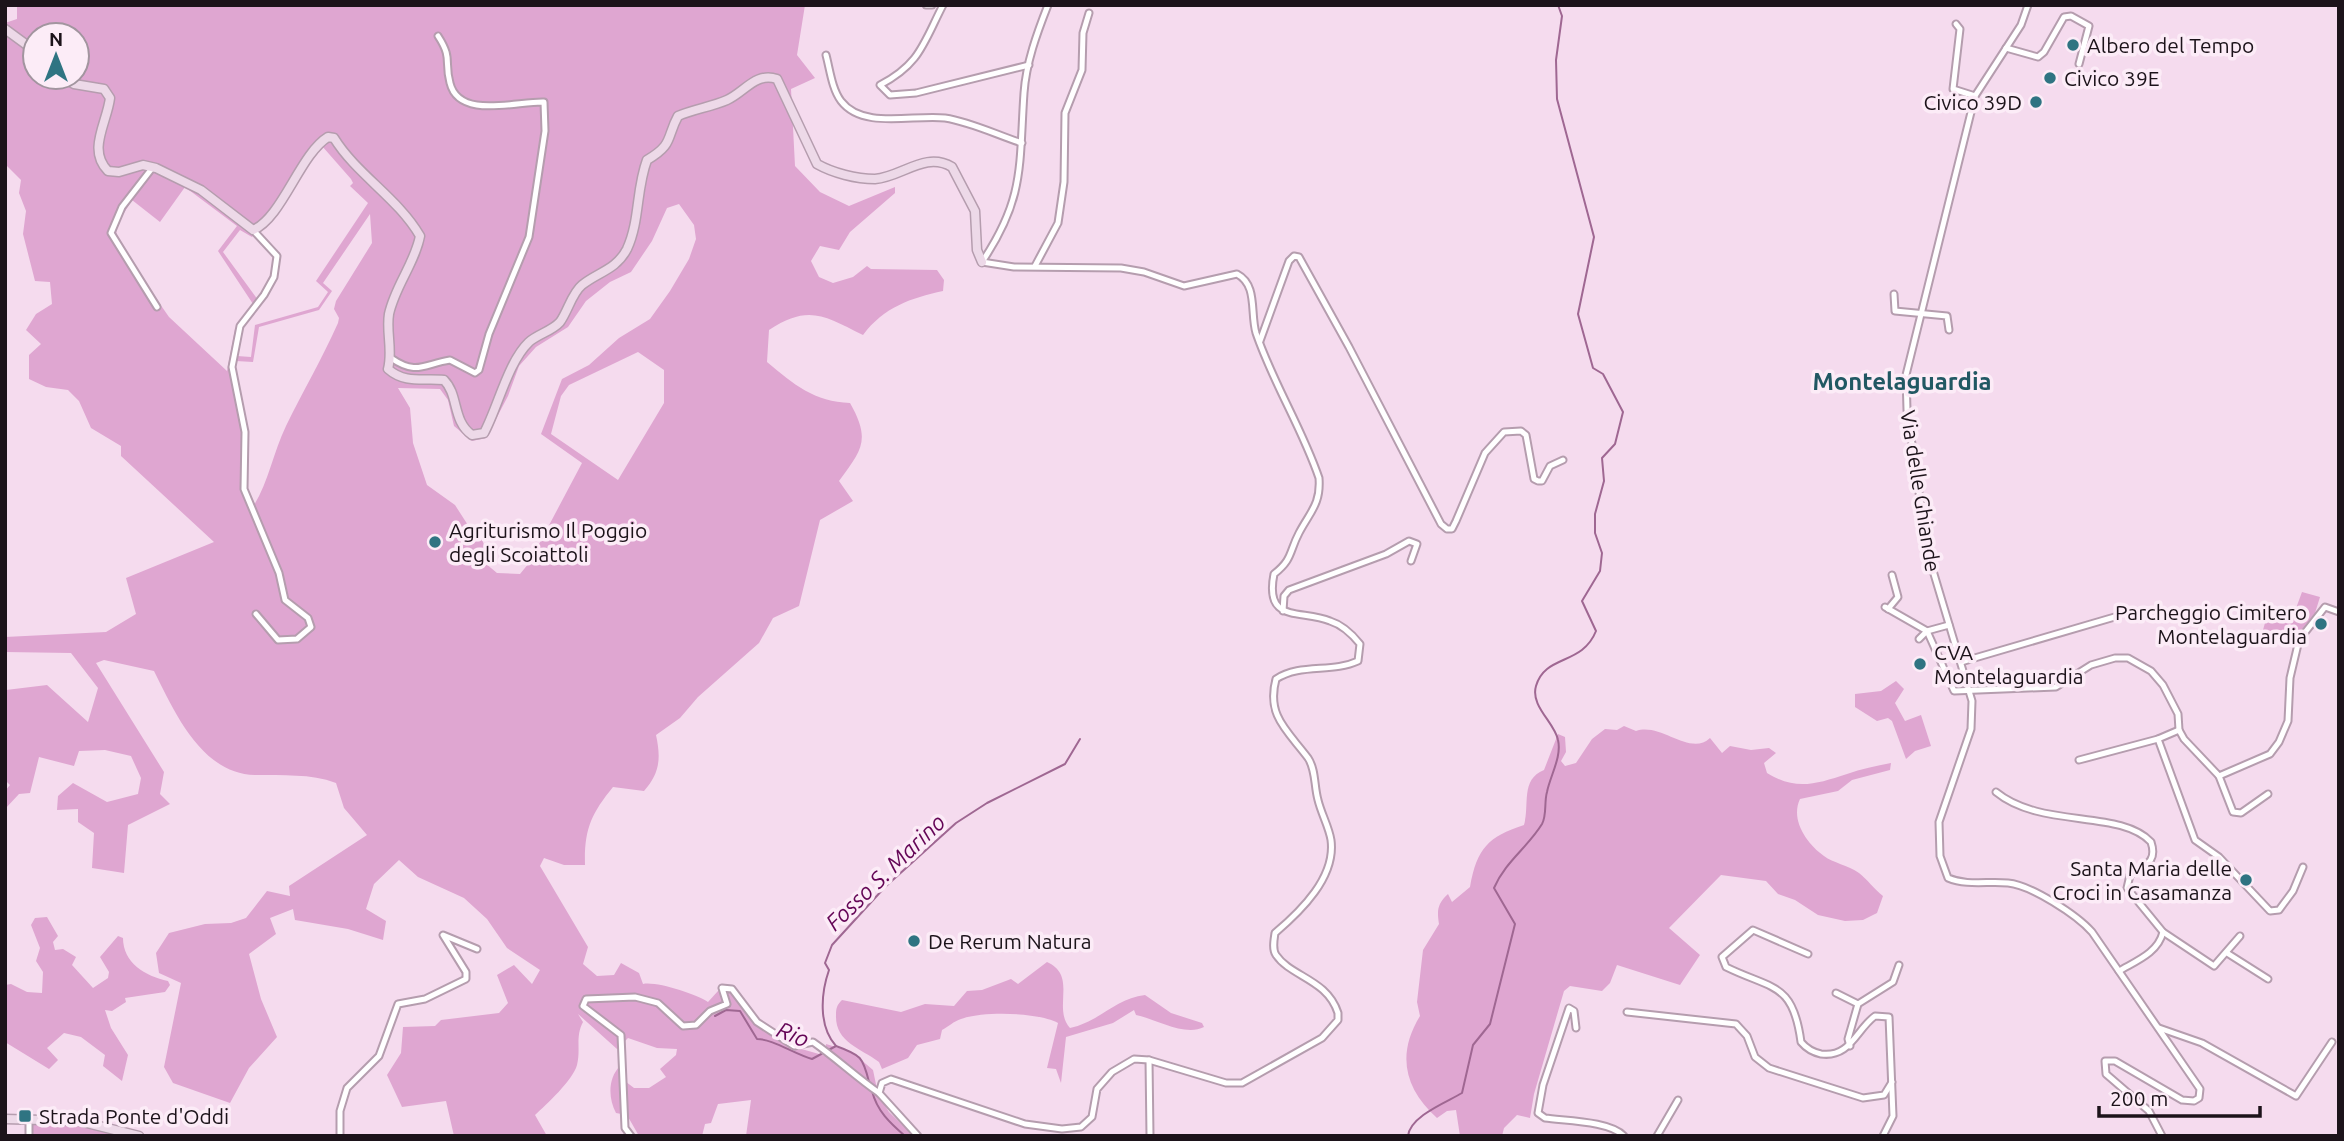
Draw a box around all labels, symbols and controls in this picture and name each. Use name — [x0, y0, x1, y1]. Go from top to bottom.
north arrow — [21, 21, 91, 91]
text: N — [49, 28, 63, 50]
place label: Albero del Tempo — [2087, 33, 2254, 57]
marker: Albero del Tempo — [2065, 37, 2081, 53]
place label: Civico 39E — [2064, 66, 2160, 90]
marker: Civico 39E — [2042, 70, 2058, 86]
place label: Civico 39D — [1923, 90, 2022, 114]
marker: Civico 39D — [2028, 94, 2044, 110]
district label: Montelaguardia — [1812, 368, 1992, 395]
street label: Via delle Ghiande — [1896, 408, 1946, 574]
place label: Agriturismo Il Poggio degli Scoiattoli — [449, 518, 647, 566]
marker: Agriturismo Il Poggio degli Scoiattoli — [427, 534, 443, 550]
place label: Parcheggio Cimitero Montelaguardia — [2115, 600, 2307, 648]
marker: Parcheggio Cimitero Montelaguardia — [2313, 616, 2329, 632]
place label: CVA Montelaguardia — [1934, 640, 2084, 688]
marker: CVA Montelaguardia — [1912, 656, 1928, 672]
water label: Fosso S. Marino — [820, 809, 950, 935]
place label: Santa Maria delle Croci in Casamanza — [2052, 856, 2232, 904]
marker: Santa Maria delle Croci in Casamanza — [2238, 872, 2254, 888]
place label: De Rerum Natura — [928, 929, 1092, 953]
marker: De Rerum Natura — [906, 933, 922, 949]
water label: Rio — [773, 1016, 813, 1052]
scale bar — [2099, 1074, 2260, 1118]
text: 200 m — [2110, 1086, 2168, 1110]
place label: Strada Ponte d'Oddi — [39, 1104, 229, 1128]
marker: Strada Ponte d'Oddi — [17, 1108, 33, 1124]

